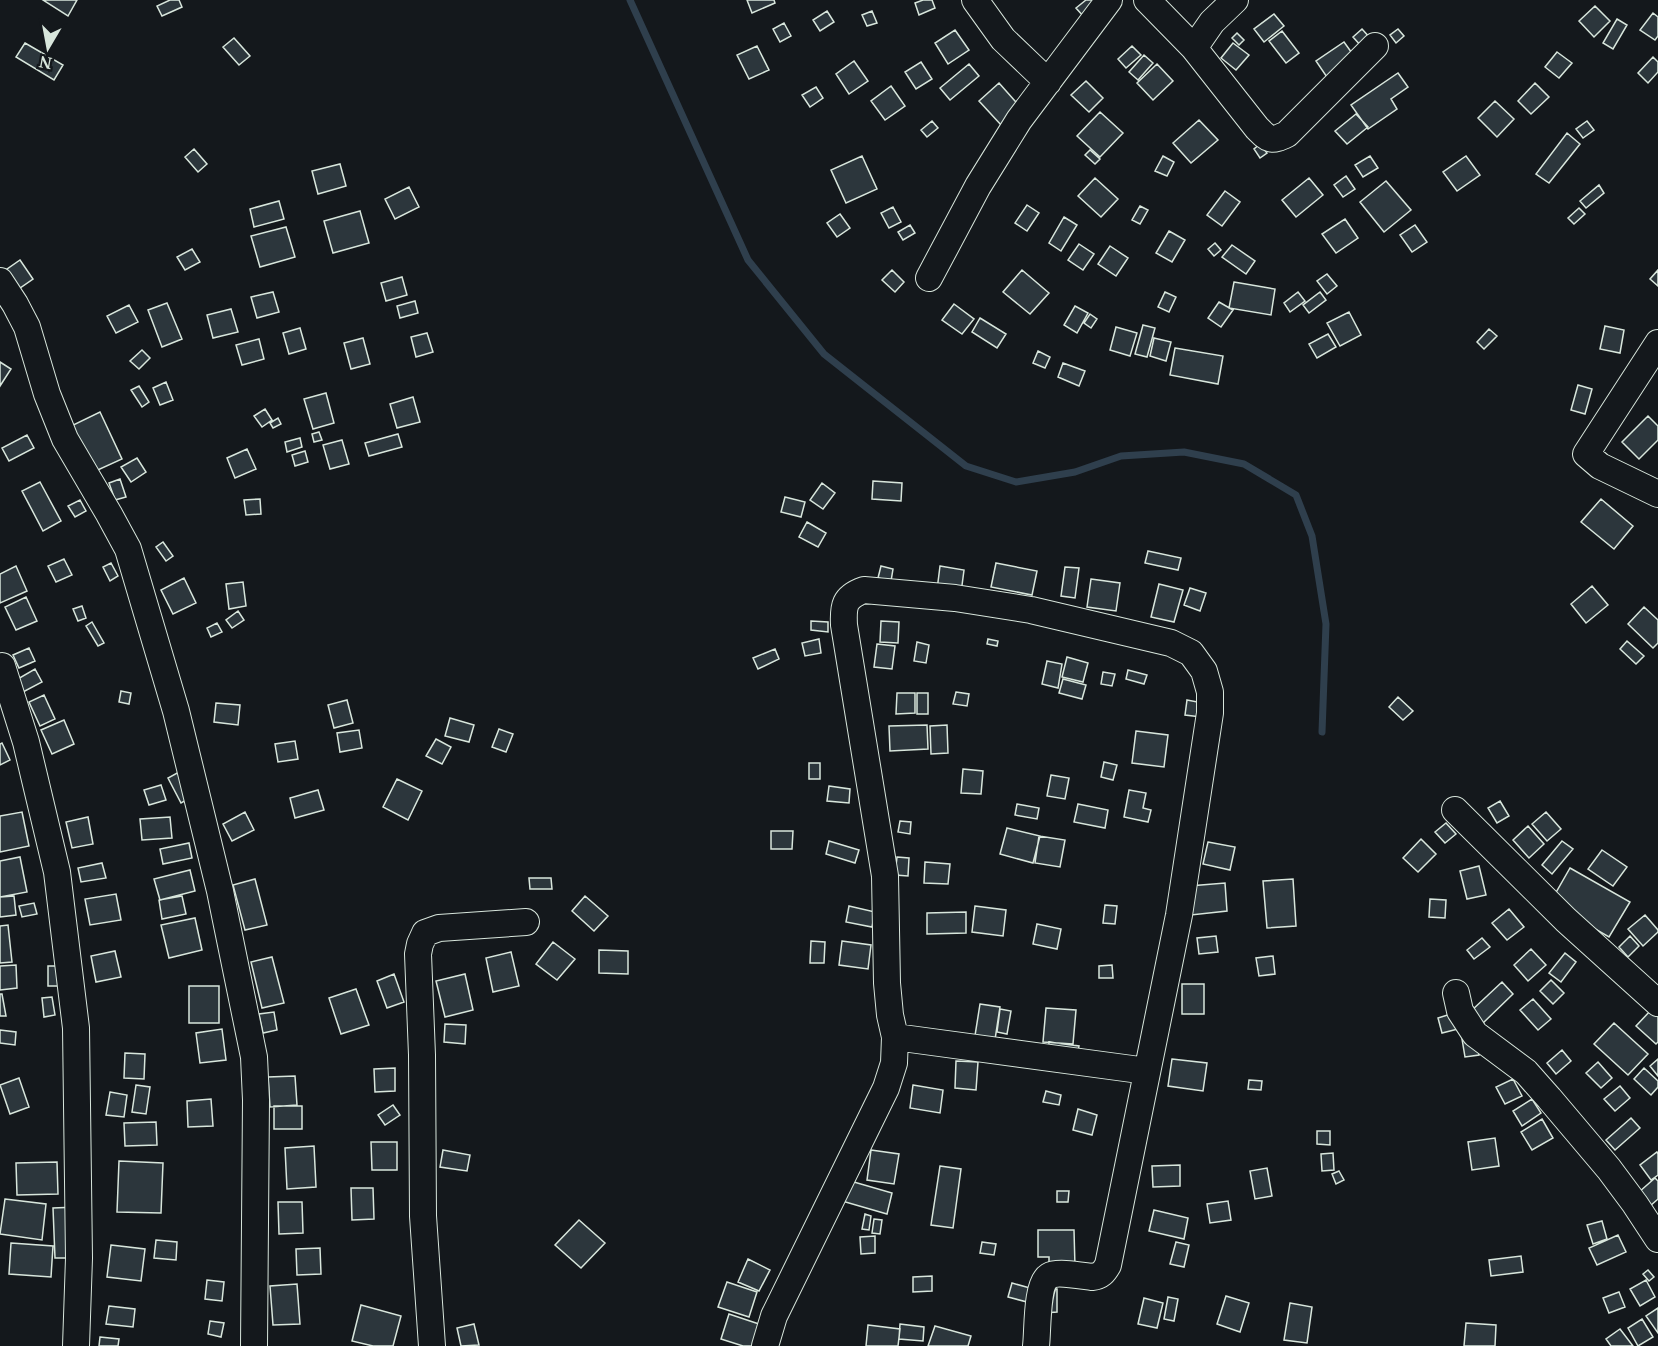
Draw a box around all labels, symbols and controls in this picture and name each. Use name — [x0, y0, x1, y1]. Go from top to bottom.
north arrow — [18, 18, 78, 78]
text: N — [37, 51, 54, 75]

